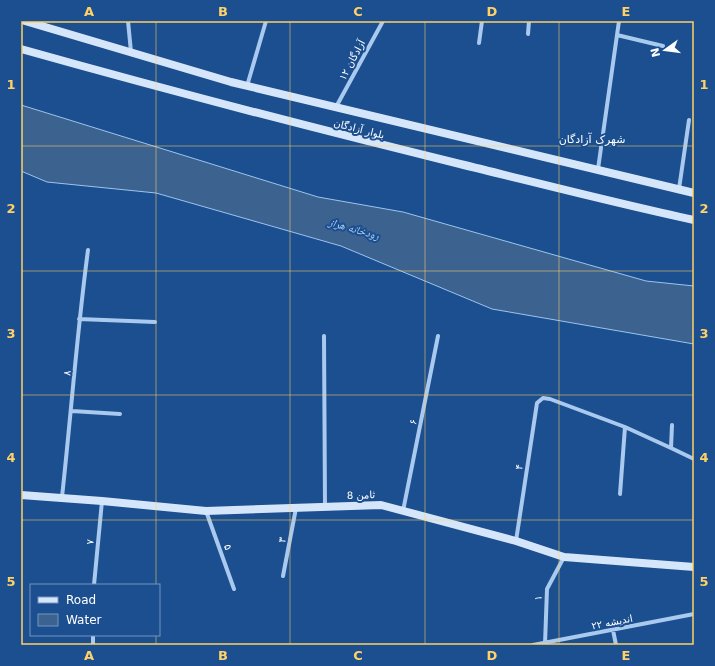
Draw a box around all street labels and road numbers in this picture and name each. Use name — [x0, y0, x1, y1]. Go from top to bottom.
street label: آزادگان ۱۲ — [336, 36, 368, 82]
street label: بلوار آزادگان — [332, 116, 386, 141]
street label: ۸ — [61, 369, 73, 376]
street label: ۶ — [407, 418, 419, 426]
street label: ۴ — [513, 463, 525, 471]
street label: ثامن 8 — [347, 489, 376, 501]
street label: ۳ — [276, 536, 288, 544]
street label: ۷ — [84, 538, 96, 545]
street label: ۵ — [222, 543, 234, 551]
street label: ۱ — [532, 595, 544, 601]
street label: اندیشه ۲۲ — [590, 613, 634, 631]

